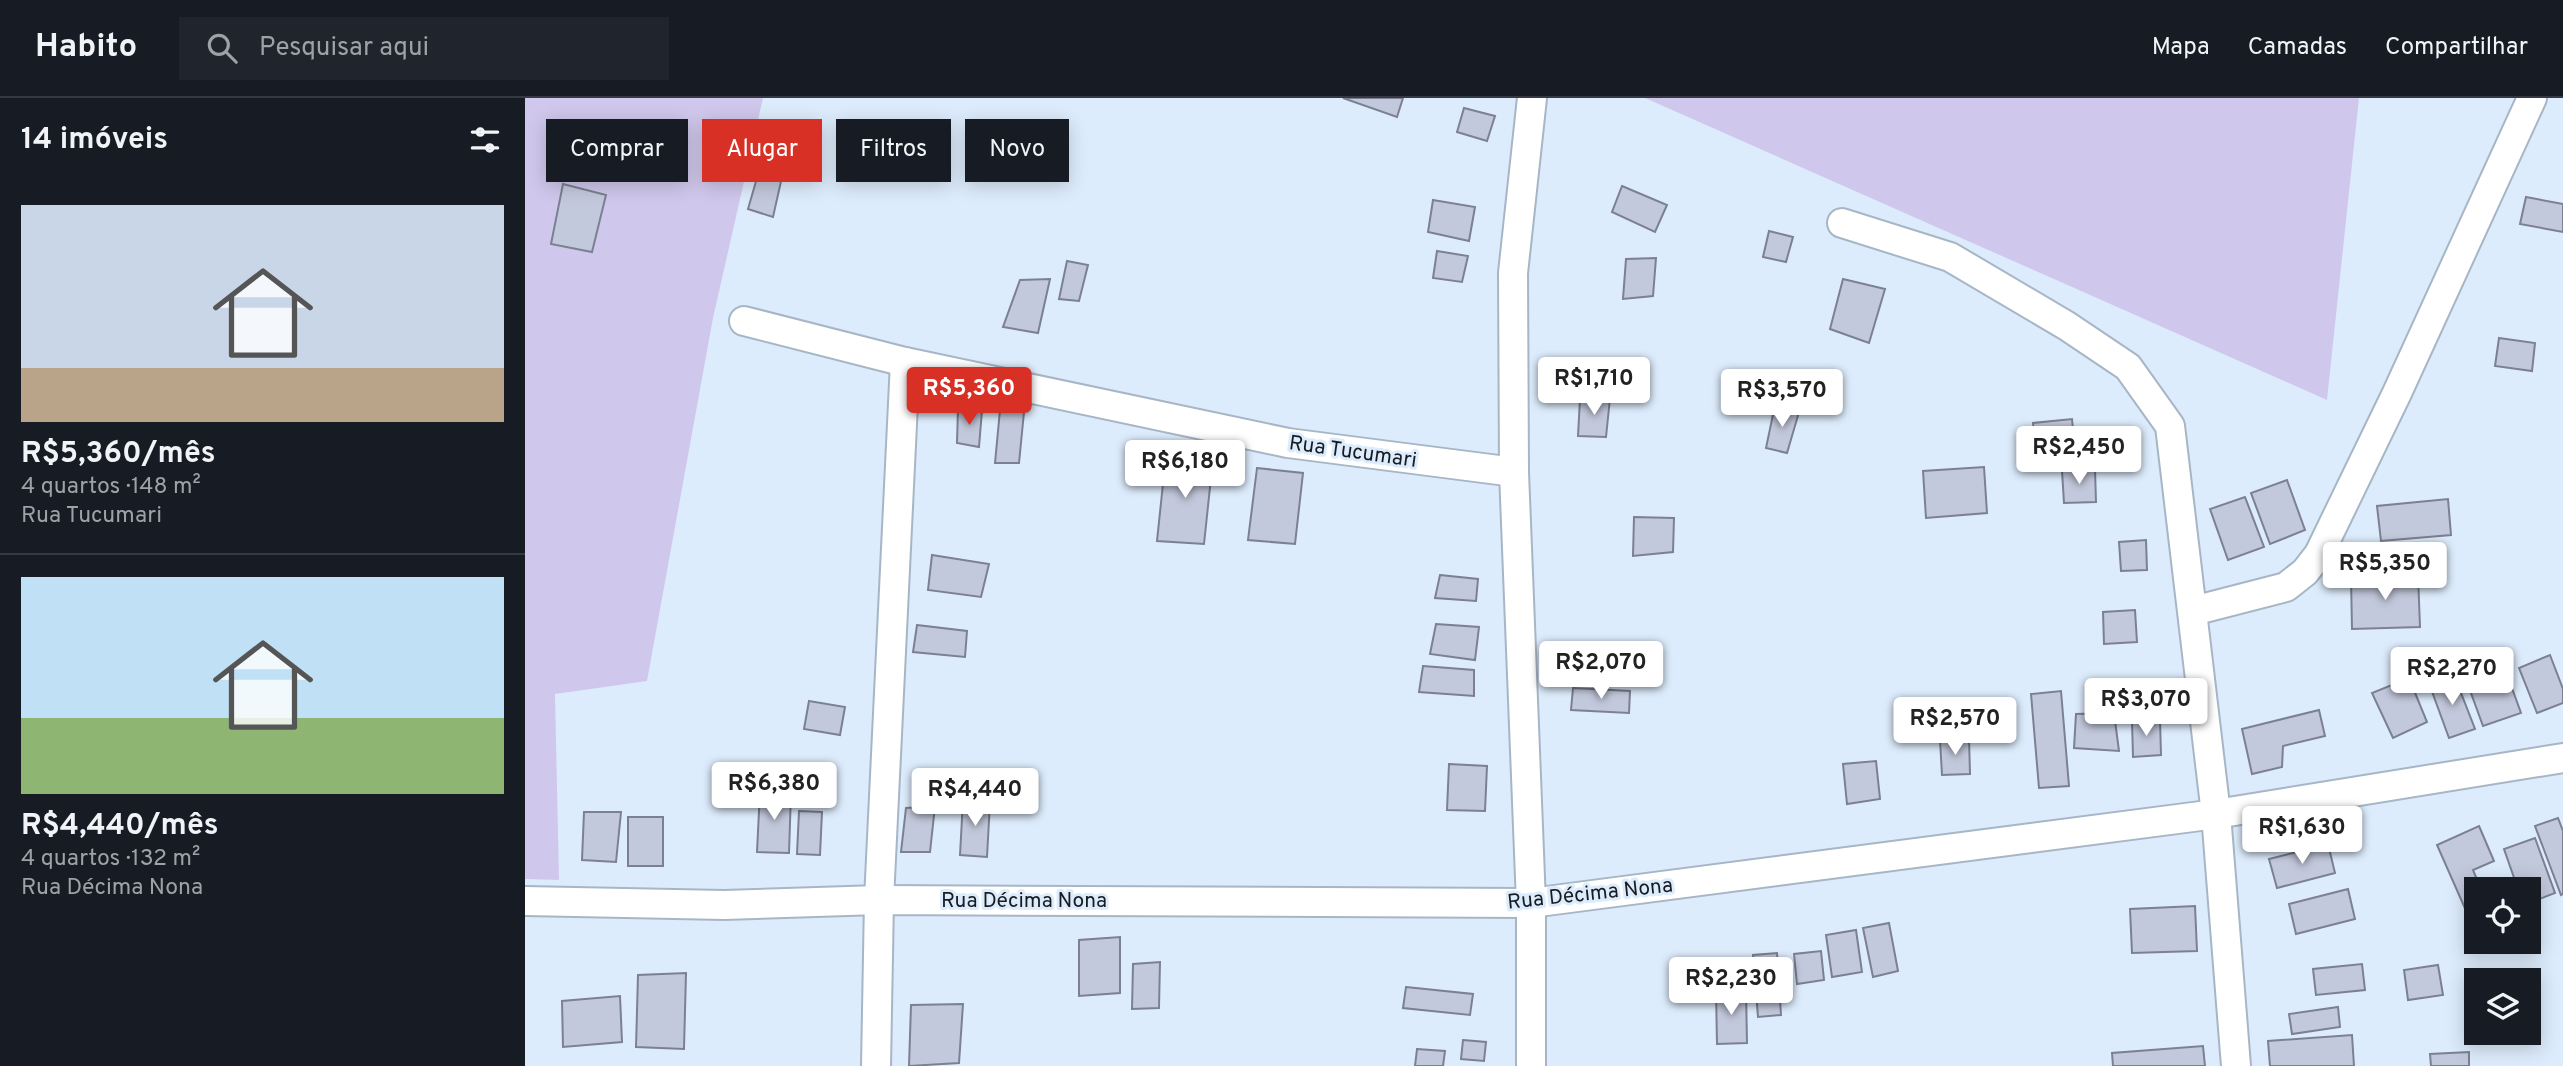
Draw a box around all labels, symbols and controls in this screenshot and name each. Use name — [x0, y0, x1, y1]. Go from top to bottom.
search box — [179, 17, 669, 80]
text: Habito — [35, 27, 137, 69]
icon: search — [203, 29, 241, 67]
text: Pesquisar aqui — [259, 32, 429, 65]
text: Mapa — [2152, 33, 2210, 63]
text: Camadas — [2248, 33, 2347, 63]
text: Compartilhar — [2385, 33, 2528, 63]
chip: Comprar — [546, 119, 688, 182]
chip: Alugar — [702, 119, 822, 182]
chip: Filtros — [836, 119, 951, 182]
chip: Novo — [965, 119, 1069, 182]
icon: filters — [466, 121, 504, 159]
text: 14 imóveis — [21, 122, 168, 159]
icon: home — [200, 250, 326, 376]
pin: R$1,710 — [1529, 358, 1659, 417]
text: R$1,710 — [1554, 365, 1634, 394]
pin: R$5,360 — [904, 368, 1034, 427]
pin: R$3,570 — [1717, 370, 1847, 429]
text: R$5,360 — [923, 375, 1015, 404]
text: R$3,570 — [1737, 377, 1827, 406]
pin: R$2,450 — [2014, 426, 2144, 486]
street label: Rua Tucumari — [1287, 430, 1418, 475]
text: R$2,450 — [2032, 434, 2126, 463]
text: R$5,360/mês — [21, 436, 216, 473]
pin: R$6,180 — [1120, 440, 1250, 500]
text: R$6,180 — [1141, 448, 1229, 477]
text: 4 quartos · 148 m² — [21, 473, 201, 502]
text: Rua Tucumari — [21, 502, 162, 531]
pin: R$5,350 — [2320, 542, 2450, 602]
text: R$5,350 — [2339, 550, 2431, 579]
icon: home — [200, 622, 326, 748]
pin: R$2,070 — [1536, 642, 1666, 701]
pin: R$2,270 — [2387, 648, 2517, 707]
text: R$2,070 — [1555, 649, 1647, 678]
text: R$2,270 — [2407, 655, 2497, 684]
pin: R$3,070 — [2081, 678, 2211, 738]
text: R$3,070 — [2101, 686, 2191, 715]
pin: R$2,570 — [1890, 698, 2020, 757]
text: R$2,570 — [1909, 705, 2001, 734]
pin: R$6,380 — [709, 762, 839, 822]
pin: R$4,440 — [910, 768, 1040, 828]
text: R$6,380 — [728, 770, 820, 799]
text: R$4,440 — [928, 776, 1022, 805]
pin: R$1,630 — [2237, 806, 2367, 866]
text: R$4,440/mês — [21, 808, 219, 845]
text: R$1,630 — [2258, 814, 2346, 843]
text: 4 quartos · 132 m² — [21, 845, 200, 874]
street label: Rua Décima Nona — [1506, 872, 1674, 917]
text: Rua Décima Nona — [21, 874, 203, 903]
map controls — [2464, 877, 2541, 1045]
button: locate — [2464, 877, 2541, 954]
street label: Rua Décima Nona — [941, 888, 1107, 915]
pin: R$2,230 — [1666, 958, 1796, 1017]
text: R$2,230 — [1685, 965, 1777, 994]
button: layers — [2464, 968, 2541, 1045]

